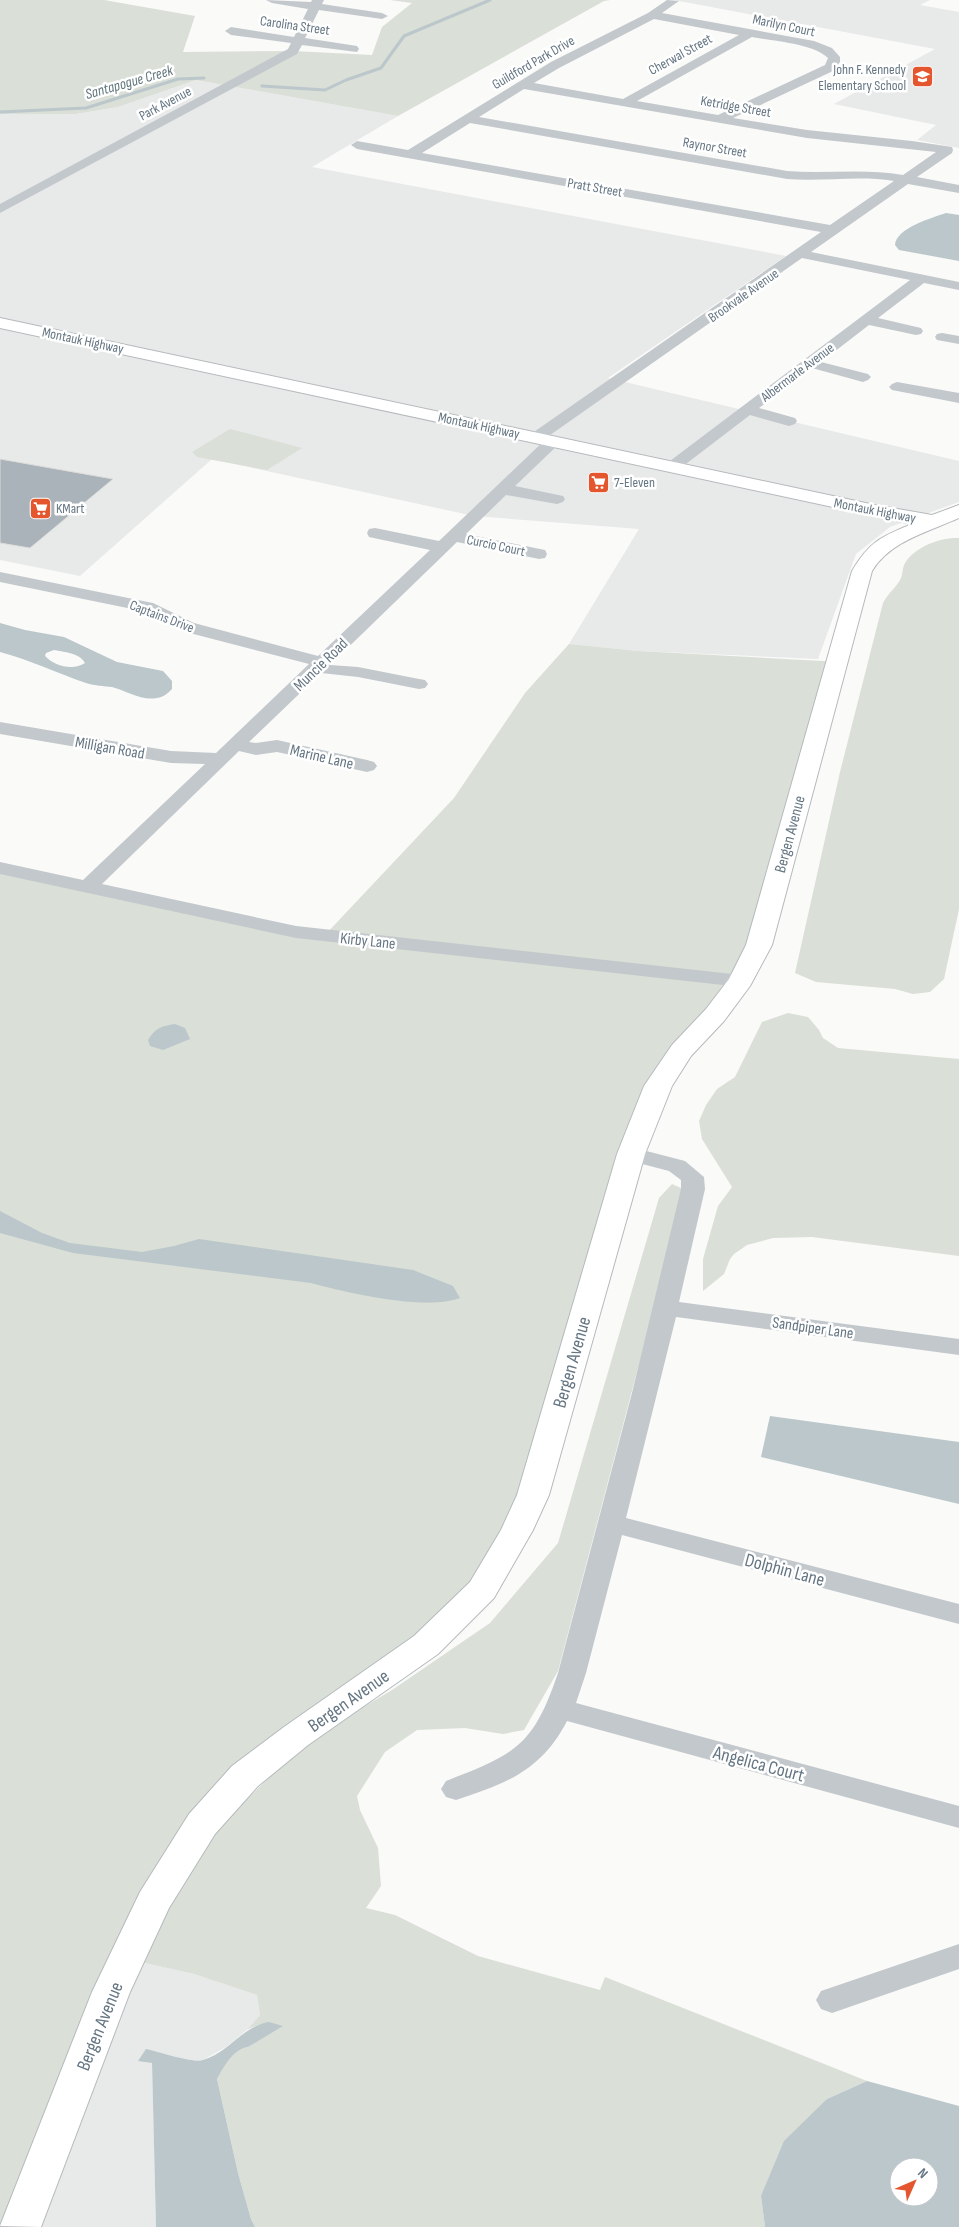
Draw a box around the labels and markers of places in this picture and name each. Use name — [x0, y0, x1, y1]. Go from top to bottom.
place label: John F. Kennedy Elementary School — [818, 61, 907, 94]
school or university icon: John F. Kennedy Elementary School — [910, 65, 934, 89]
supermarket icon: 7-Eleven — [586, 470, 610, 494]
place label: 7-Eleven — [614, 474, 655, 491]
supermarket icon: KMart — [28, 496, 52, 520]
place label: KMart — [56, 500, 85, 517]

